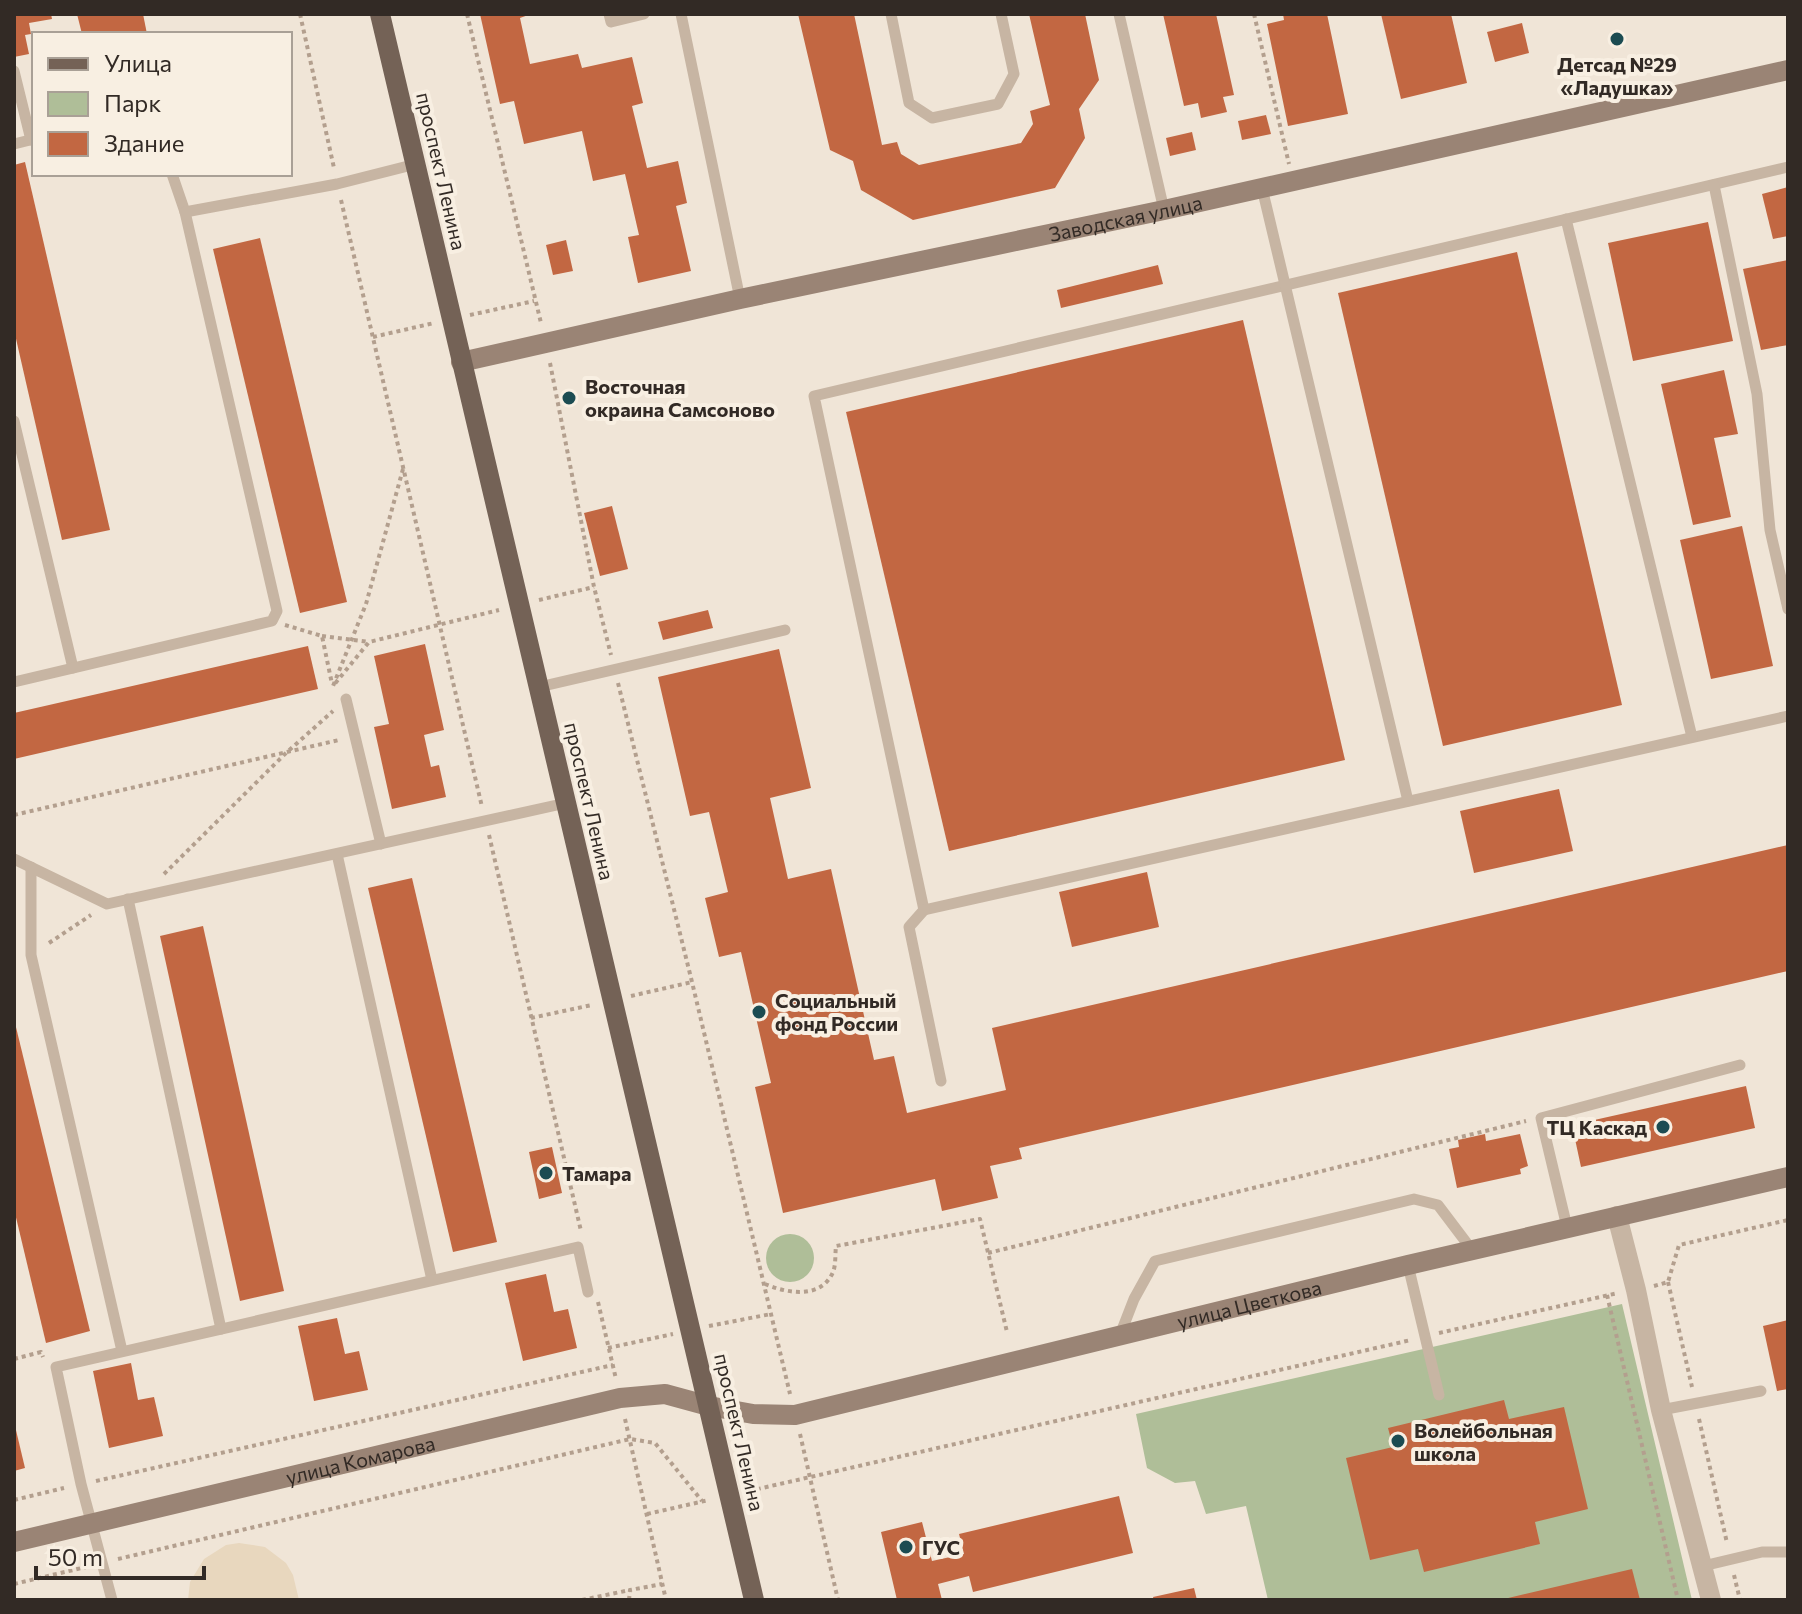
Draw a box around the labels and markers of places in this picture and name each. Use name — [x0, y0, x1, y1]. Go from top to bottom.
marker: Детсад №29 «Ладушка» — [1608, 30, 1626, 48]
place label: Детсад №29 «Ладушка» — [1557, 52, 1677, 99]
place label: Восточная окраина Самсоново — [585, 374, 775, 421]
marker: Восточная окраина Самсоново — [560, 389, 578, 407]
place label: Социальный фонд России — [775, 988, 898, 1035]
marker: Социальный фонд России — [750, 1003, 768, 1021]
place label: ТЦ Каскад — [1546, 1115, 1648, 1139]
marker: ТЦ Каскад — [1654, 1118, 1672, 1136]
place label: Тамара — [562, 1161, 631, 1185]
marker: Тамара — [537, 1164, 555, 1182]
place label: Волейбольная школа — [1414, 1418, 1553, 1465]
marker: Волейбольная школа — [1389, 1432, 1407, 1450]
place label: ГУС — [922, 1535, 960, 1559]
marker: ГУС — [897, 1538, 915, 1556]

